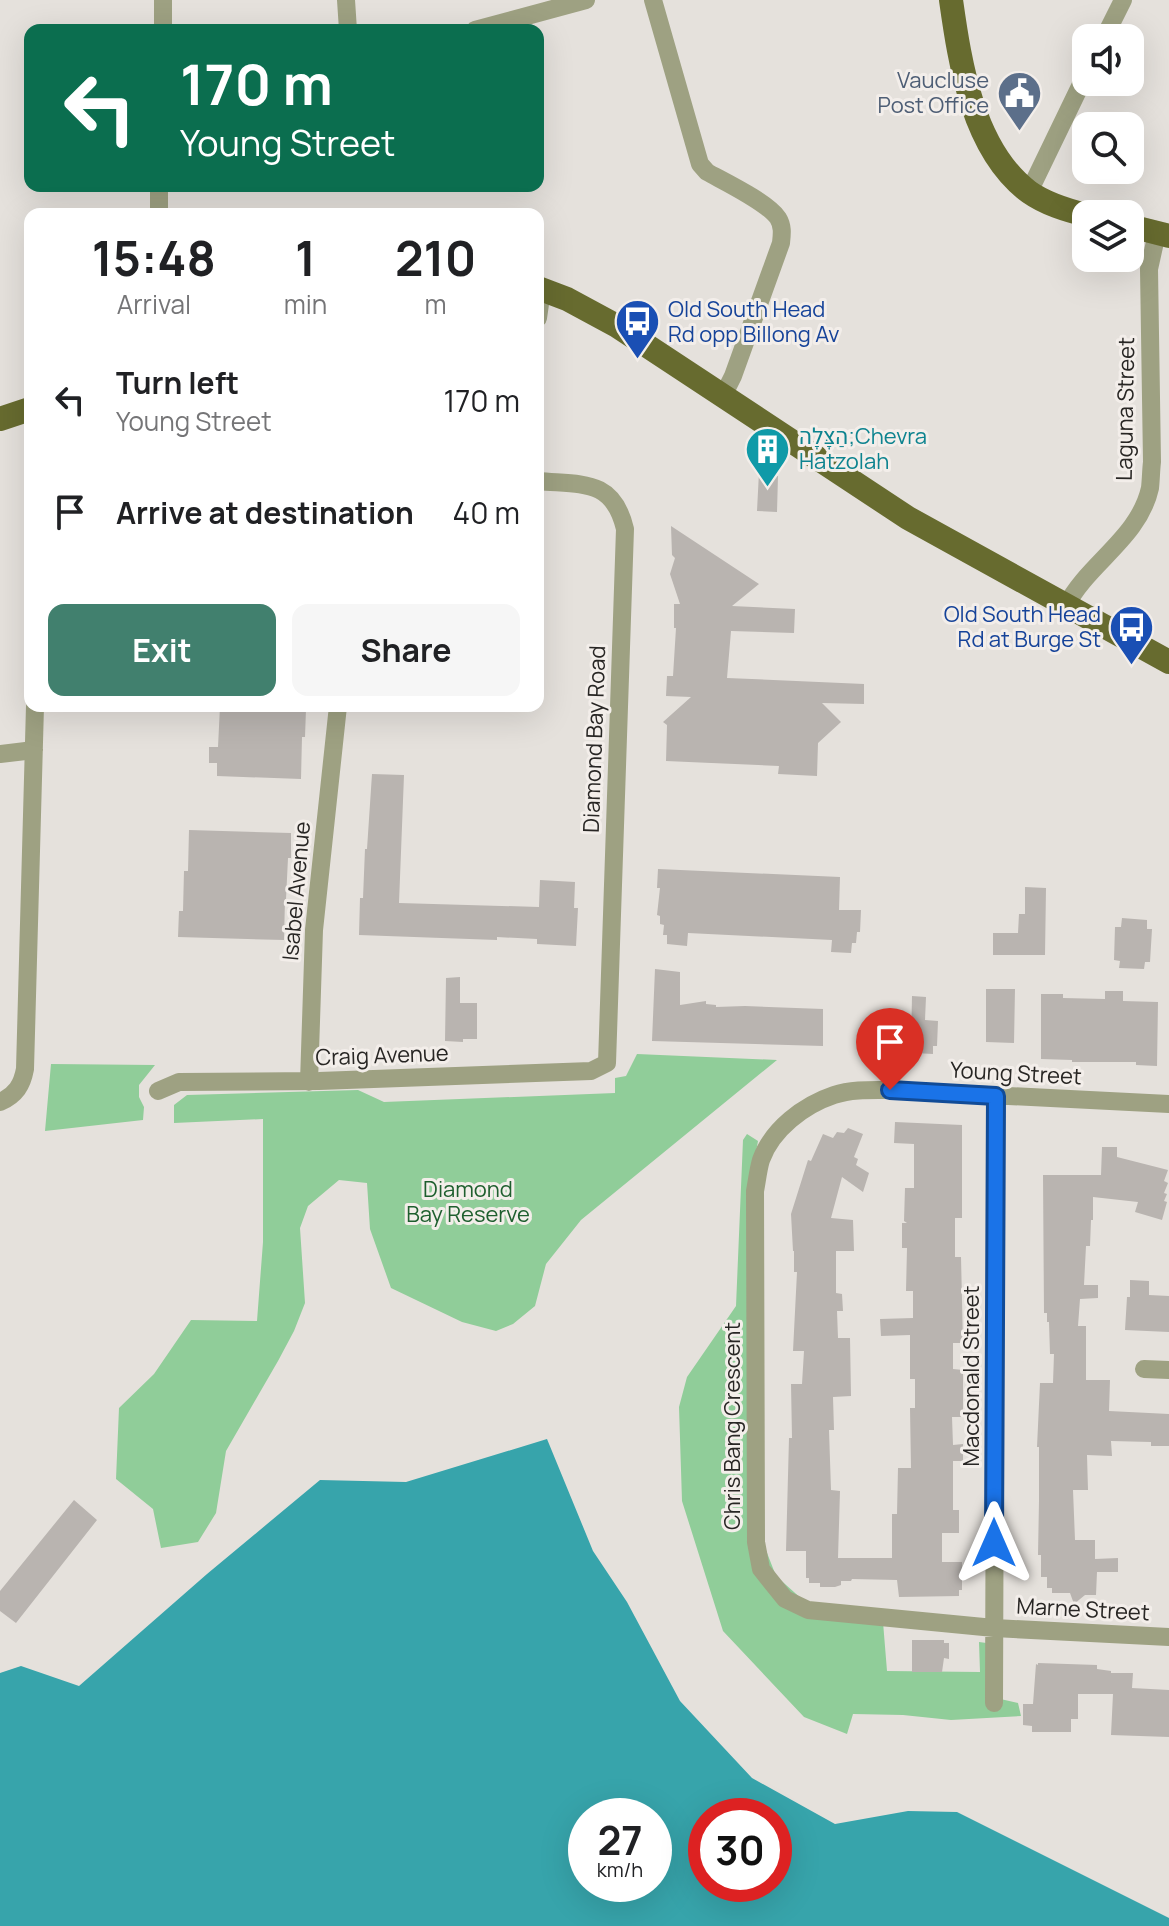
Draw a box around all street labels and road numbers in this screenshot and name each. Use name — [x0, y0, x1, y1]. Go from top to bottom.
street label: Laguna Street — [1109, 337, 1141, 481]
street label: Diamond Bay Road — [576, 645, 612, 833]
street label: Isabel Avenue — [275, 820, 317, 962]
street label: Craig Avenue — [315, 1038, 449, 1072]
street label: Young Street — [949, 1055, 1083, 1091]
street label: Macdonald Street — [956, 1285, 986, 1467]
street label: Chris Bang Crescent — [717, 1322, 747, 1530]
street label: Marne Street — [1016, 1591, 1151, 1627]

